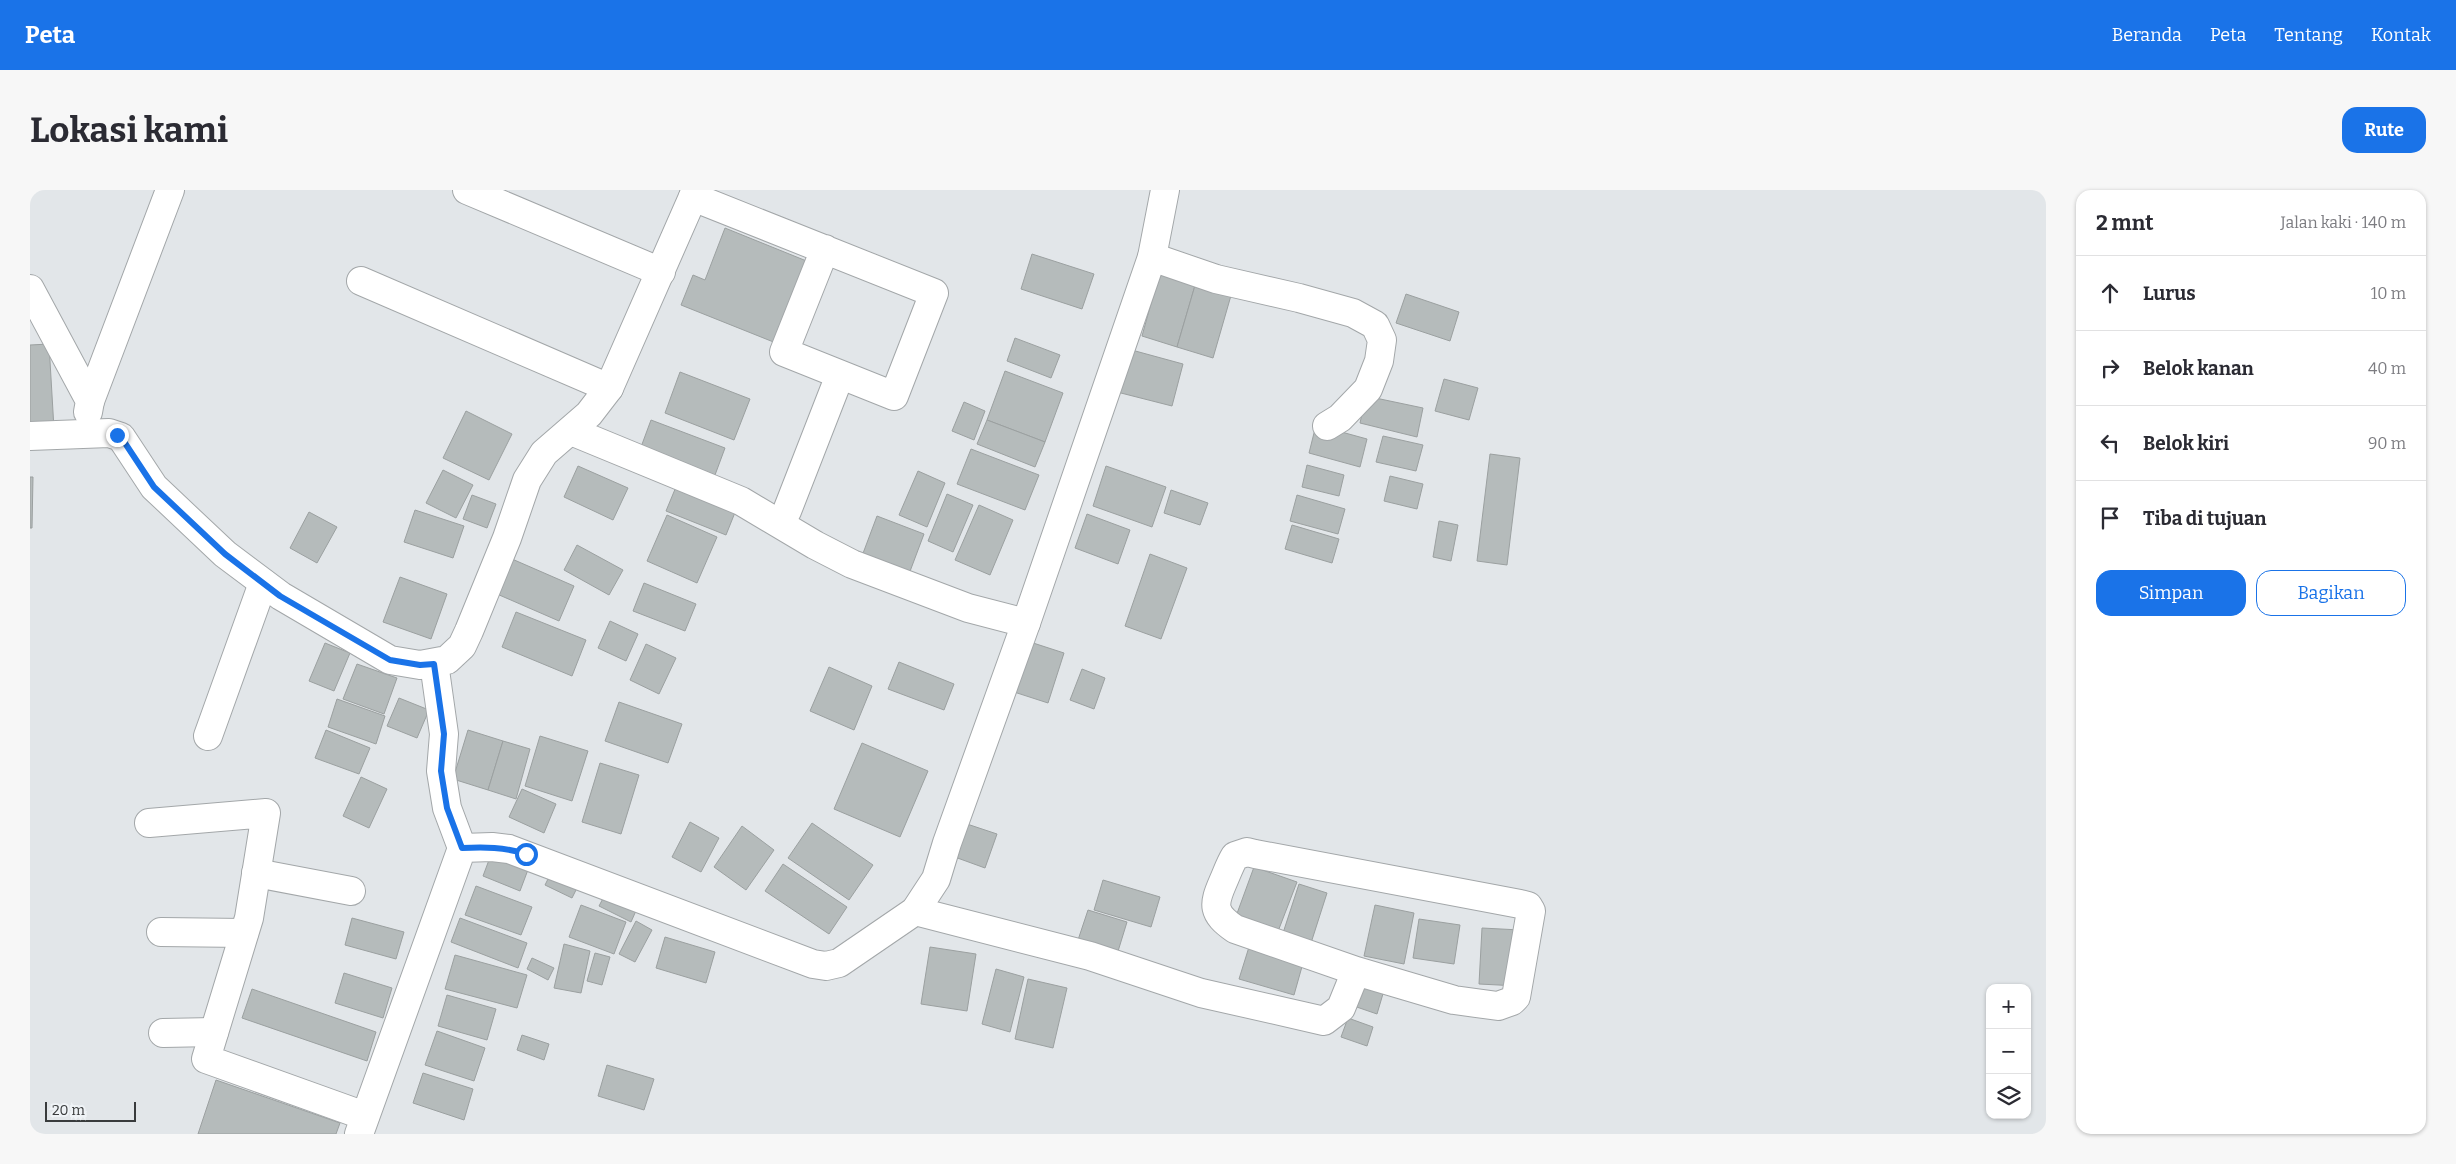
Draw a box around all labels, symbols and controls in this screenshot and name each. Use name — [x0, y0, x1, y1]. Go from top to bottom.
text: Peta — [25, 21, 75, 49]
text: Beranda — [2112, 24, 2182, 46]
text: Peta — [2210, 24, 2246, 46]
text: Tentang — [2274, 24, 2343, 46]
text: Kontak — [2371, 24, 2431, 46]
button: Rute — [2342, 107, 2426, 153]
text: Lokasi kami — [30, 109, 228, 151]
text: 2 mnt — [2096, 210, 2153, 236]
text: Jalan kaki · 140 m — [2281, 213, 2406, 232]
icon: ahead — [2096, 279, 2124, 307]
text: Lurus — [2143, 282, 2196, 305]
text: 10 m — [2371, 284, 2406, 303]
icon: right — [2096, 354, 2124, 382]
text: Belok kanan — [2143, 357, 2254, 380]
text: 40 m — [2368, 359, 2406, 378]
route end — [106, 424, 129, 447]
icon: left — [2096, 429, 2124, 457]
text: Belok kiri — [2143, 432, 2229, 455]
text: 90 m — [2368, 434, 2406, 453]
icon: arrive — [2096, 504, 2124, 532]
text: Tiba di tujuan — [2143, 507, 2267, 530]
button: Simpan — [2096, 570, 2246, 616]
button: Bagikan — [2256, 570, 2406, 616]
route start — [515, 843, 538, 866]
map controls — [1986, 984, 2031, 1119]
button: + — [1986, 984, 2031, 1029]
button: − — [1986, 1029, 2031, 1074]
button: layers — [1986, 1074, 2031, 1119]
scale bar — [45, 1099, 136, 1122]
text: 20 m — [52, 1102, 85, 1119]

